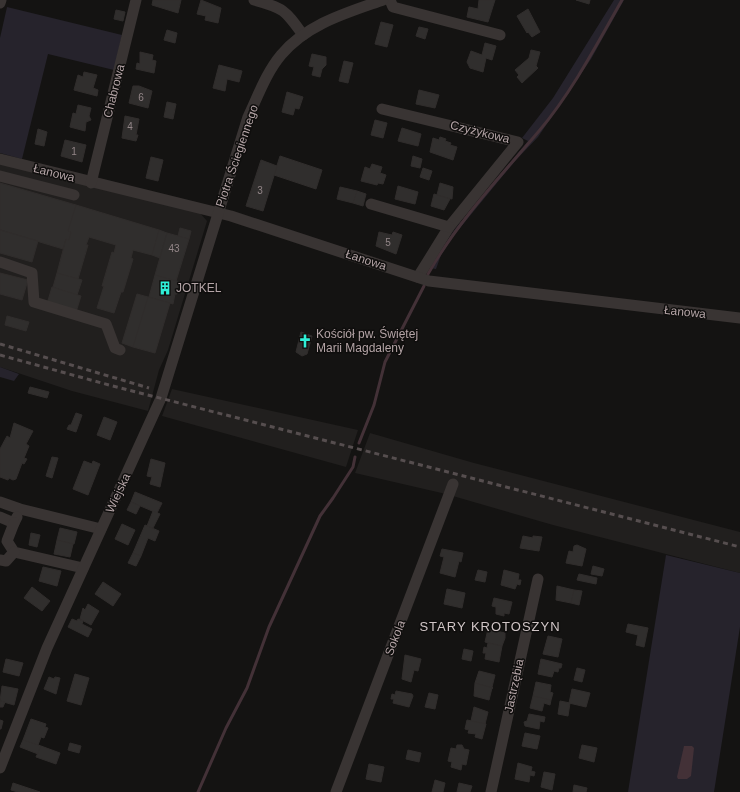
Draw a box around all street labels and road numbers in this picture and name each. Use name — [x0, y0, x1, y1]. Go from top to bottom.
street label: Chabrowa — [101, 62, 127, 119]
street label: Piotra Ściegiennego — [212, 102, 261, 209]
street label: Czyżykowa — [449, 118, 511, 146]
street label: Łanowa — [32, 161, 76, 185]
street label: Łanowa — [344, 247, 388, 273]
street label: Łanowa — [663, 303, 707, 321]
street label: Wiejska — [103, 471, 133, 515]
street label: Sokola — [382, 618, 408, 658]
street label: Jastrzębia — [501, 657, 527, 714]

